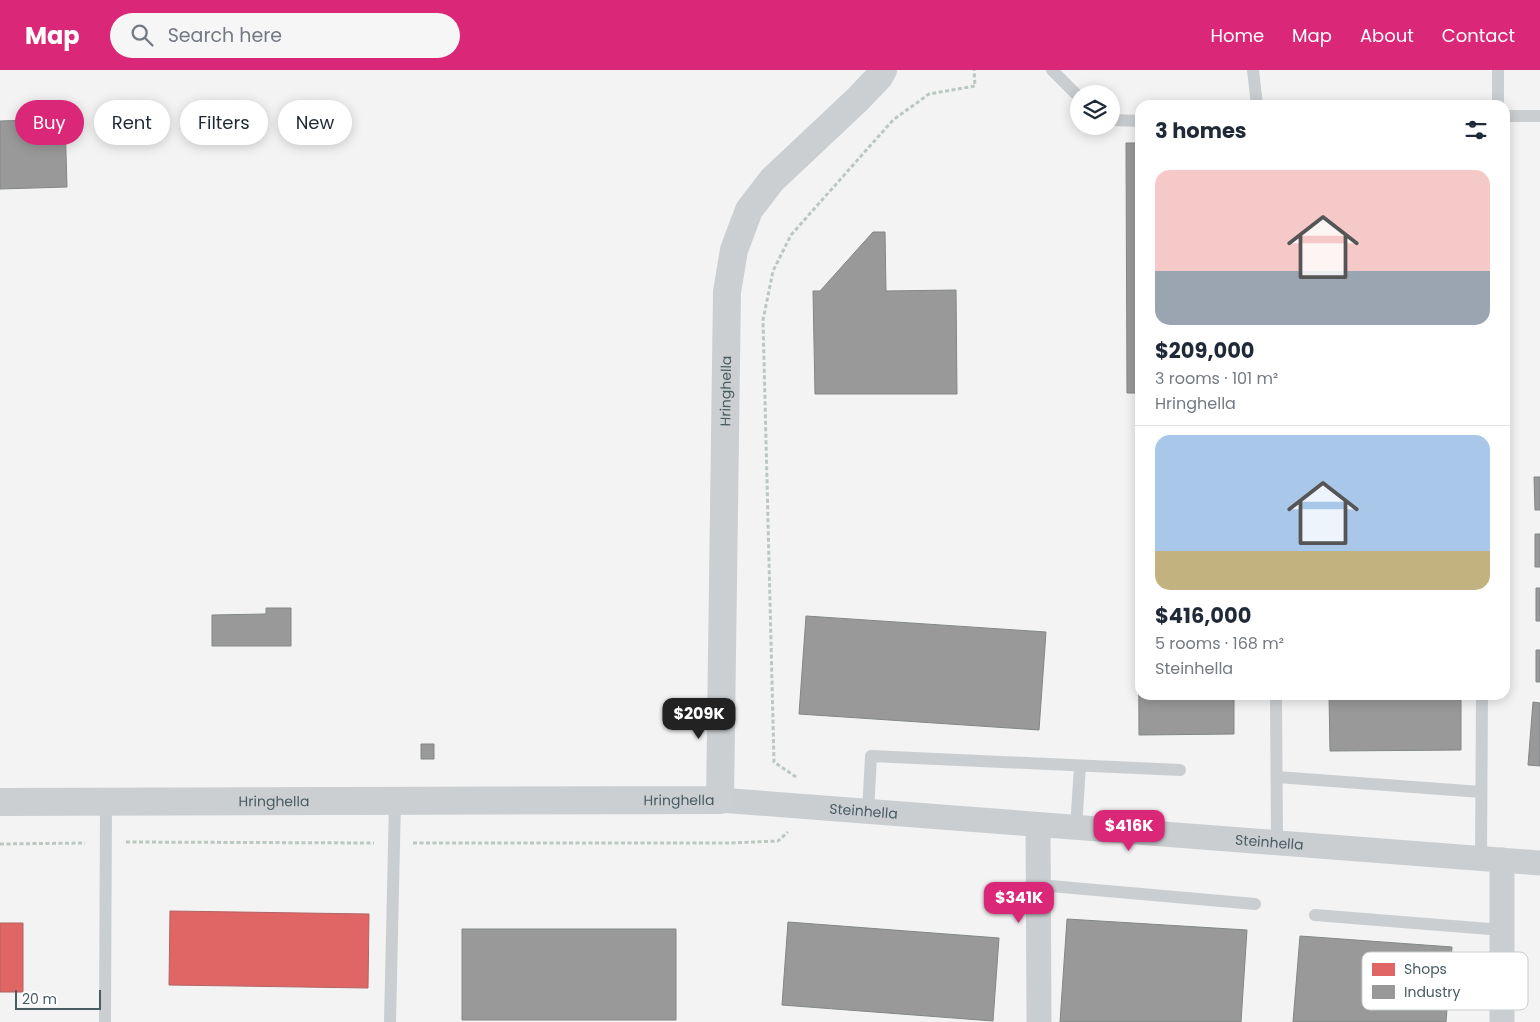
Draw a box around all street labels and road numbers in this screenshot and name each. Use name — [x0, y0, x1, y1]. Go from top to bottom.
street label: Hringhella — [715, 355, 736, 427]
street label: Hringhella — [644, 790, 714, 810]
street label: Hringhella — [239, 791, 309, 811]
street label: Steinhella — [829, 798, 898, 824]
street label: Steinhella — [1234, 830, 1304, 855]

